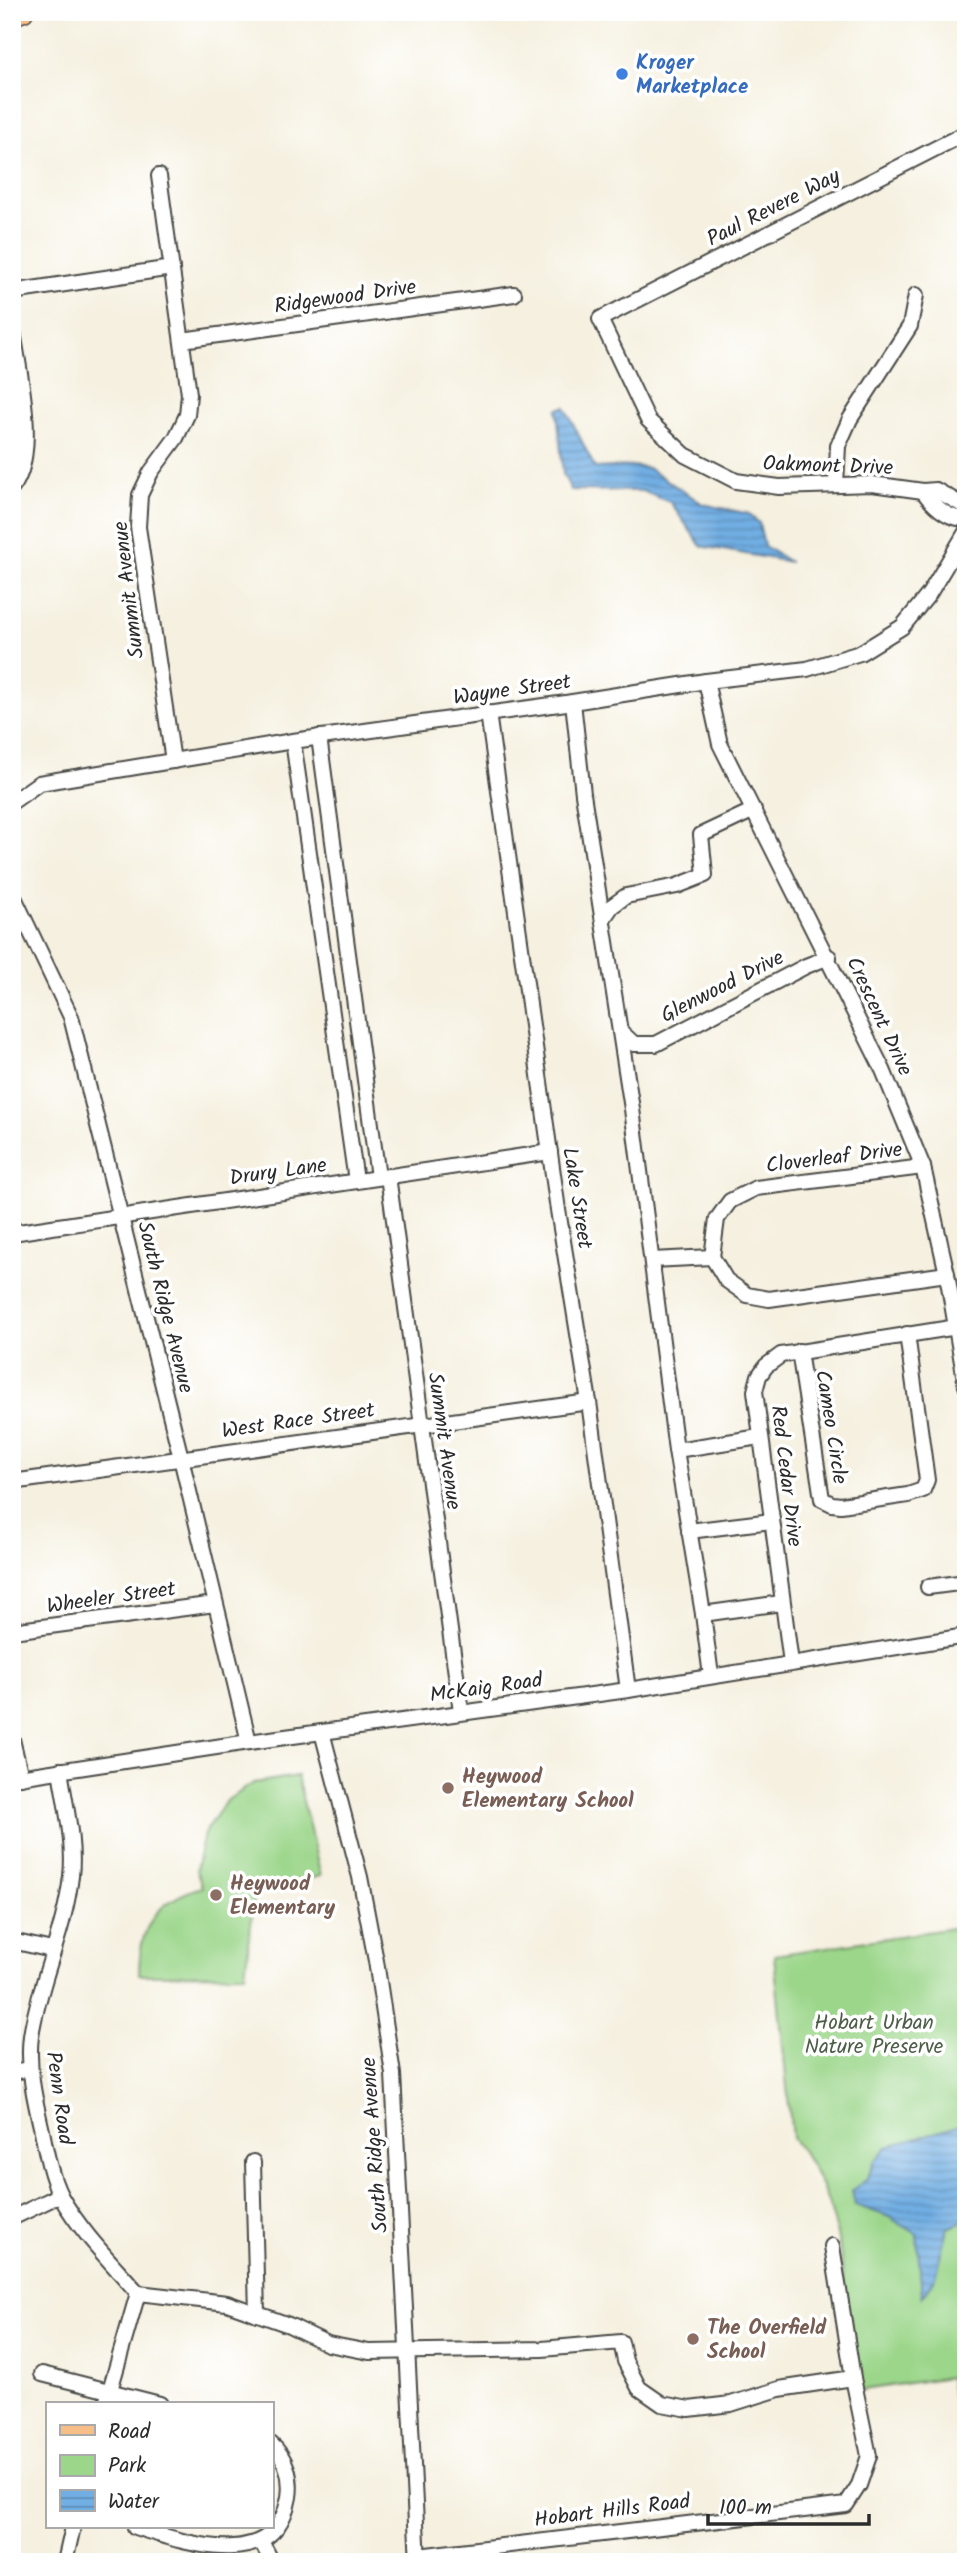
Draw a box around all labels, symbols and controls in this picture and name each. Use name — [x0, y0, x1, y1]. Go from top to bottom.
place label: Kroger Marketplace — [636, 47, 748, 104]
marker: Kroger Marketplace — [614, 66, 630, 82]
street label: Paul Revere Way — [701, 160, 846, 256]
street label: Ridgewood Drive — [272, 271, 419, 324]
street label: Oakmont Drive — [762, 448, 894, 485]
street label: Summit Avenue — [105, 519, 154, 660]
street label: Wayne Street — [451, 666, 574, 715]
street label: Glenwood Drive — [655, 942, 791, 1033]
street label: Crescent Drive — [837, 952, 921, 1082]
street label: Cloverleaf Drive — [764, 1134, 905, 1183]
street label: Lake Street — [552, 1145, 601, 1252]
street label: Drury Lane — [227, 1149, 329, 1196]
street label: South Ridge Avenue — [127, 1218, 202, 1397]
street label: Cameo Circle — [805, 1368, 856, 1487]
street label: Summit Avenue — [418, 1371, 470, 1512]
street label: West Race Street — [220, 1394, 378, 1449]
street label: Red Cedar Drive — [760, 1404, 811, 1549]
street label: Wheeler Street — [45, 1573, 179, 1624]
street label: McKaig Road — [428, 1664, 545, 1713]
place label: Heywood Elementary School — [462, 1761, 634, 1818]
marker: Heywood Elementary School — [440, 1780, 456, 1796]
place label: Heywood Elementary — [230, 1868, 335, 1925]
marker: Heywood Elementary — [208, 1887, 224, 1903]
park label: Hobart Urban Nature Preserve — [805, 2007, 944, 2064]
street label: Penn Road — [36, 2049, 81, 2147]
street label: South Ridge Avenue — [353, 2055, 398, 2234]
place label: The Overfield School — [707, 2312, 827, 2369]
marker: The Overfield School — [685, 2331, 701, 2347]
legend — [46, 2402, 273, 2528]
text: Road — [108, 2416, 151, 2449]
text: Park — [108, 2450, 146, 2483]
scale bar — [708, 2483, 870, 2527]
street label: Hobart Hills Road — [532, 2485, 693, 2537]
text: Water — [108, 2486, 160, 2519]
text: 100 m — [719, 2492, 772, 2525]

